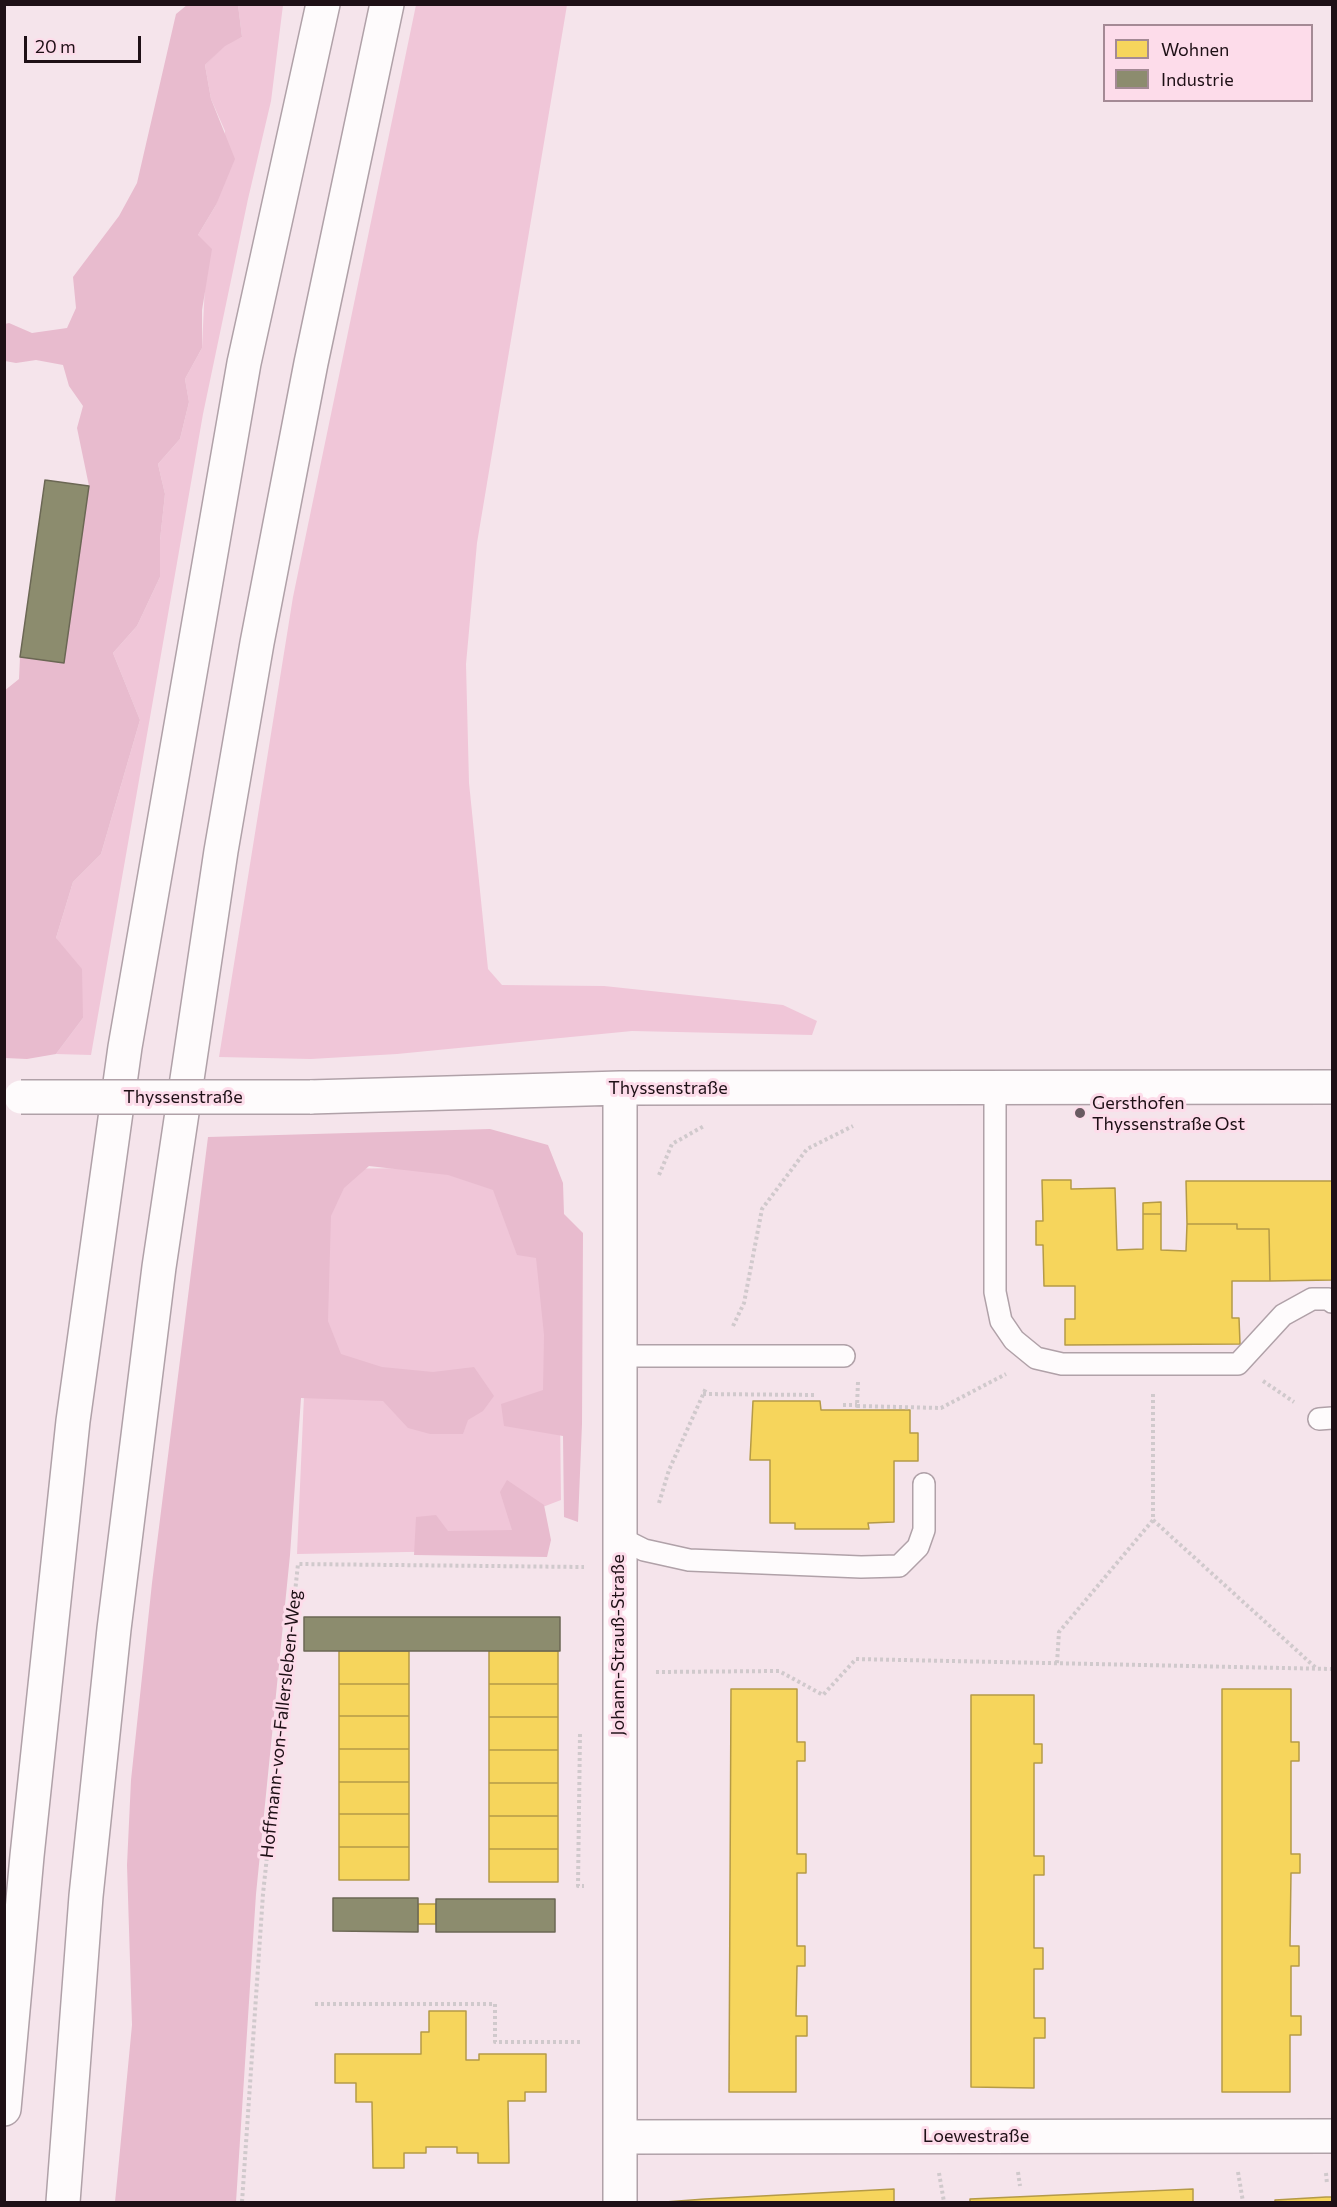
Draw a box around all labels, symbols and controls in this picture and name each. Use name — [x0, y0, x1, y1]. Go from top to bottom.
scale bar — [27, 24, 144, 62]
legend — [1103, 24, 1313, 102]
text: 20 m — [35, 35, 76, 57]
text: Wohnen — [1161, 38, 1229, 60]
text: Industrie — [1161, 68, 1234, 90]
street label: Thyssenstraße — [608, 1077, 728, 1099]
street label: Thyssenstraße — [123, 1086, 243, 1108]
place label: Gersthofen Thyssenstraße Ost — [1092, 1092, 1245, 1134]
marker: Gersthofen Thyssenstraße Ost — [1073, 1106, 1087, 1120]
street label: Johann-Strauß-Straße — [607, 1554, 629, 1736]
street label: Hoffmann-von-Fallersleben-Weg — [256, 1589, 306, 1859]
street label: Loewestraße — [923, 2125, 1029, 2147]

